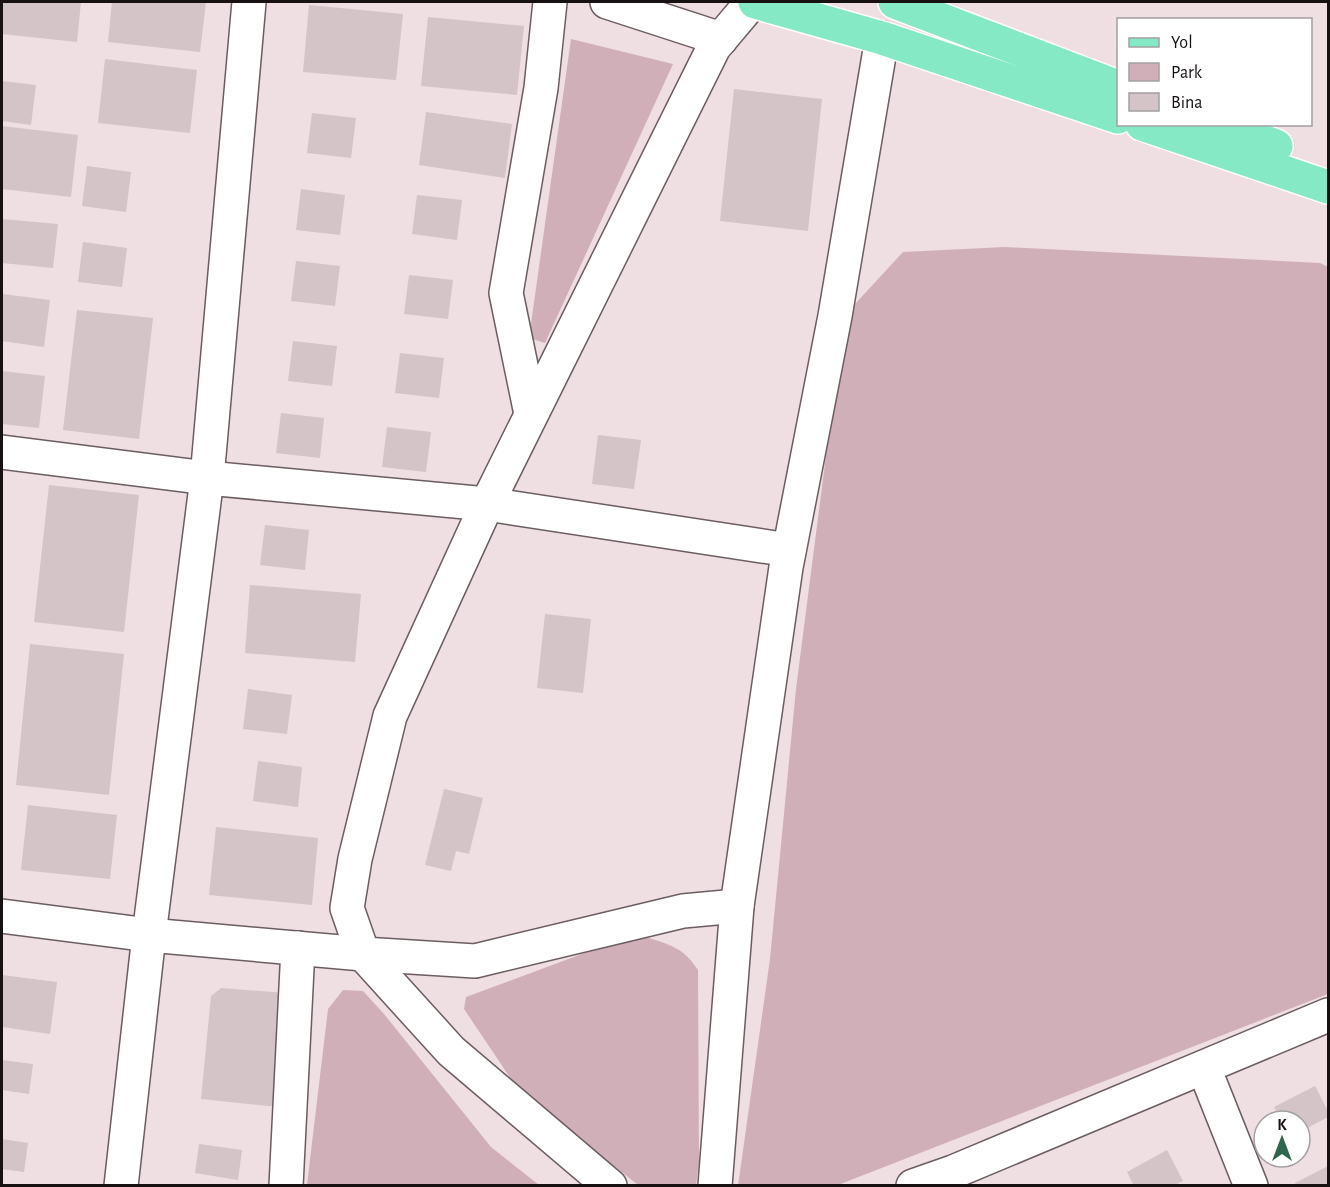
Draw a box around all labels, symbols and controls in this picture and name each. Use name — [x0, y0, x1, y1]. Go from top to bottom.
legend — [1117, 18, 1312, 126]
text: Yol — [1171, 34, 1193, 52]
text: Park — [1171, 64, 1203, 82]
text: Bina — [1171, 94, 1203, 112]
north arrow — [1252, 1109, 1312, 1169]
text: K — [1277, 1117, 1287, 1133]

